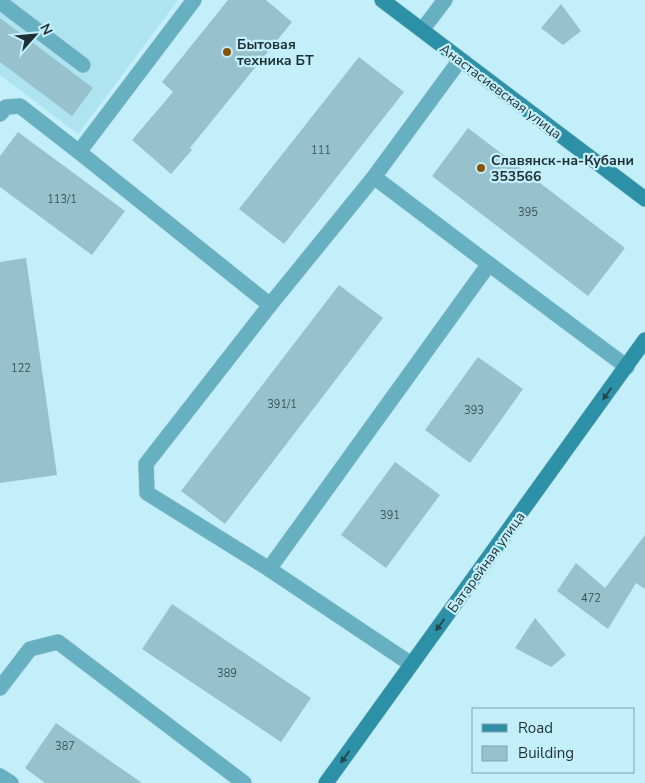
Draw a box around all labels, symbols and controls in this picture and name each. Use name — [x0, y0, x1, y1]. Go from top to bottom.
north arrow — [10, 10, 60, 60]
text: N — [35, 20, 57, 38]
place label: Бытовая техника БТ — [237, 35, 314, 70]
street label: Анастасиевская улица — [436, 39, 566, 144]
marker: Бытовая техника БТ — [221, 46, 233, 58]
house number: 111 — [311, 143, 331, 158]
place label: Славянск-на-Кубани 353566 — [491, 151, 634, 186]
marker: Славянск-на-Кубани 353566 — [475, 162, 487, 174]
house number: 113/1 — [47, 192, 77, 207]
house number: 395 — [518, 205, 538, 220]
house number: 122 — [11, 361, 31, 376]
one-way arrow — [602, 387, 612, 401]
house number: 391/1 — [267, 397, 297, 412]
house number: 393 — [464, 403, 484, 418]
house number: 391 — [380, 508, 400, 523]
street label: Батарейная улица — [443, 508, 530, 617]
house number: 472 — [581, 591, 601, 606]
one-way arrow — [435, 618, 445, 632]
house number: 389 — [217, 666, 237, 681]
legend — [472, 708, 635, 773]
text: Road — [518, 718, 553, 738]
house number: 387 — [55, 739, 75, 754]
text: Building — [518, 743, 574, 763]
one-way arrow — [339, 750, 350, 763]

